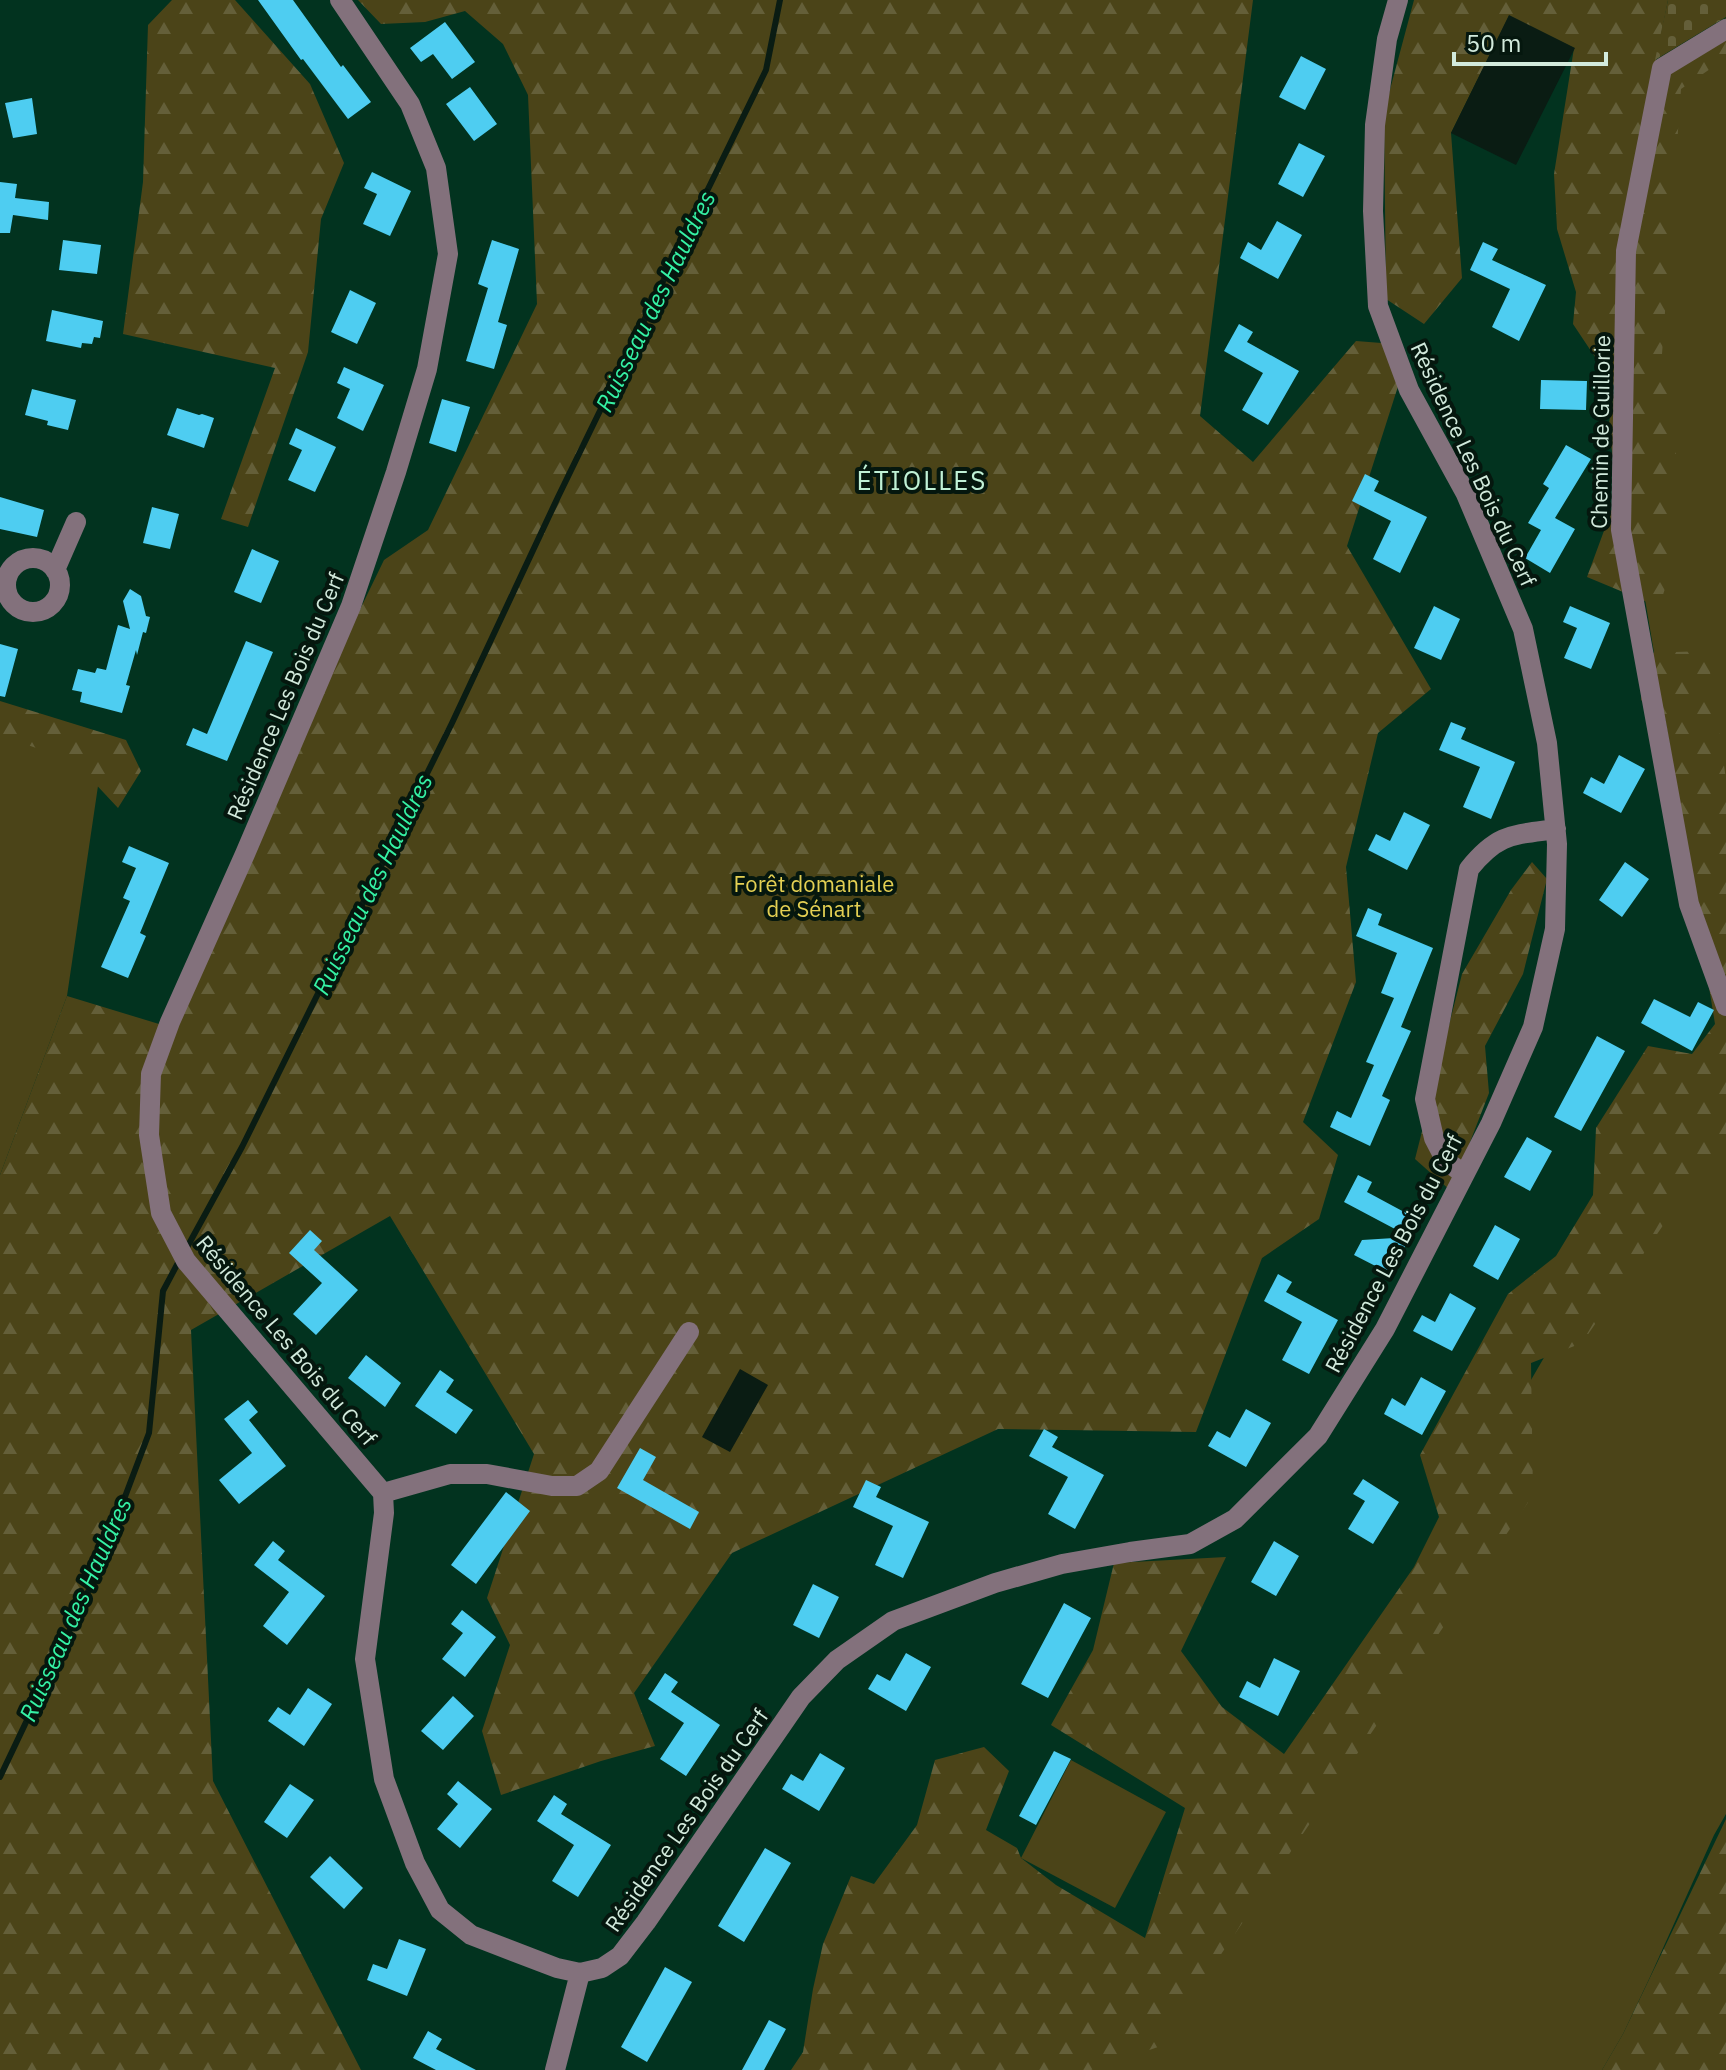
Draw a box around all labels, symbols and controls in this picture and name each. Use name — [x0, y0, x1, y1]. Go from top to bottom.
scale bar — [1454, 16, 1606, 66]
text: 50 m — [1466, 27, 1521, 59]
water label: Ruisseau des Hauldres — [588, 185, 722, 417]
street label: Chemin de Guillorie — [1584, 335, 1616, 529]
street label: Résidence Les Bois du Cerf — [1405, 337, 1543, 591]
district label: ÉTIOLLES — [857, 463, 987, 497]
street label: Résidence Les Bois du Cerf — [220, 568, 350, 824]
water label: Ruisseau des Hauldres — [305, 768, 439, 1000]
park label: Forêt domaniale de Sénart — [734, 869, 894, 923]
street label: Résidence Les Bois du Cerf — [1318, 1129, 1468, 1377]
street label: Résidence Les Bois du Cerf — [190, 1229, 384, 1451]
water label: Ruisseau des Hauldres — [11, 1492, 139, 1726]
street label: Résidence Les Bois du Cerf — [598, 1703, 774, 1937]

